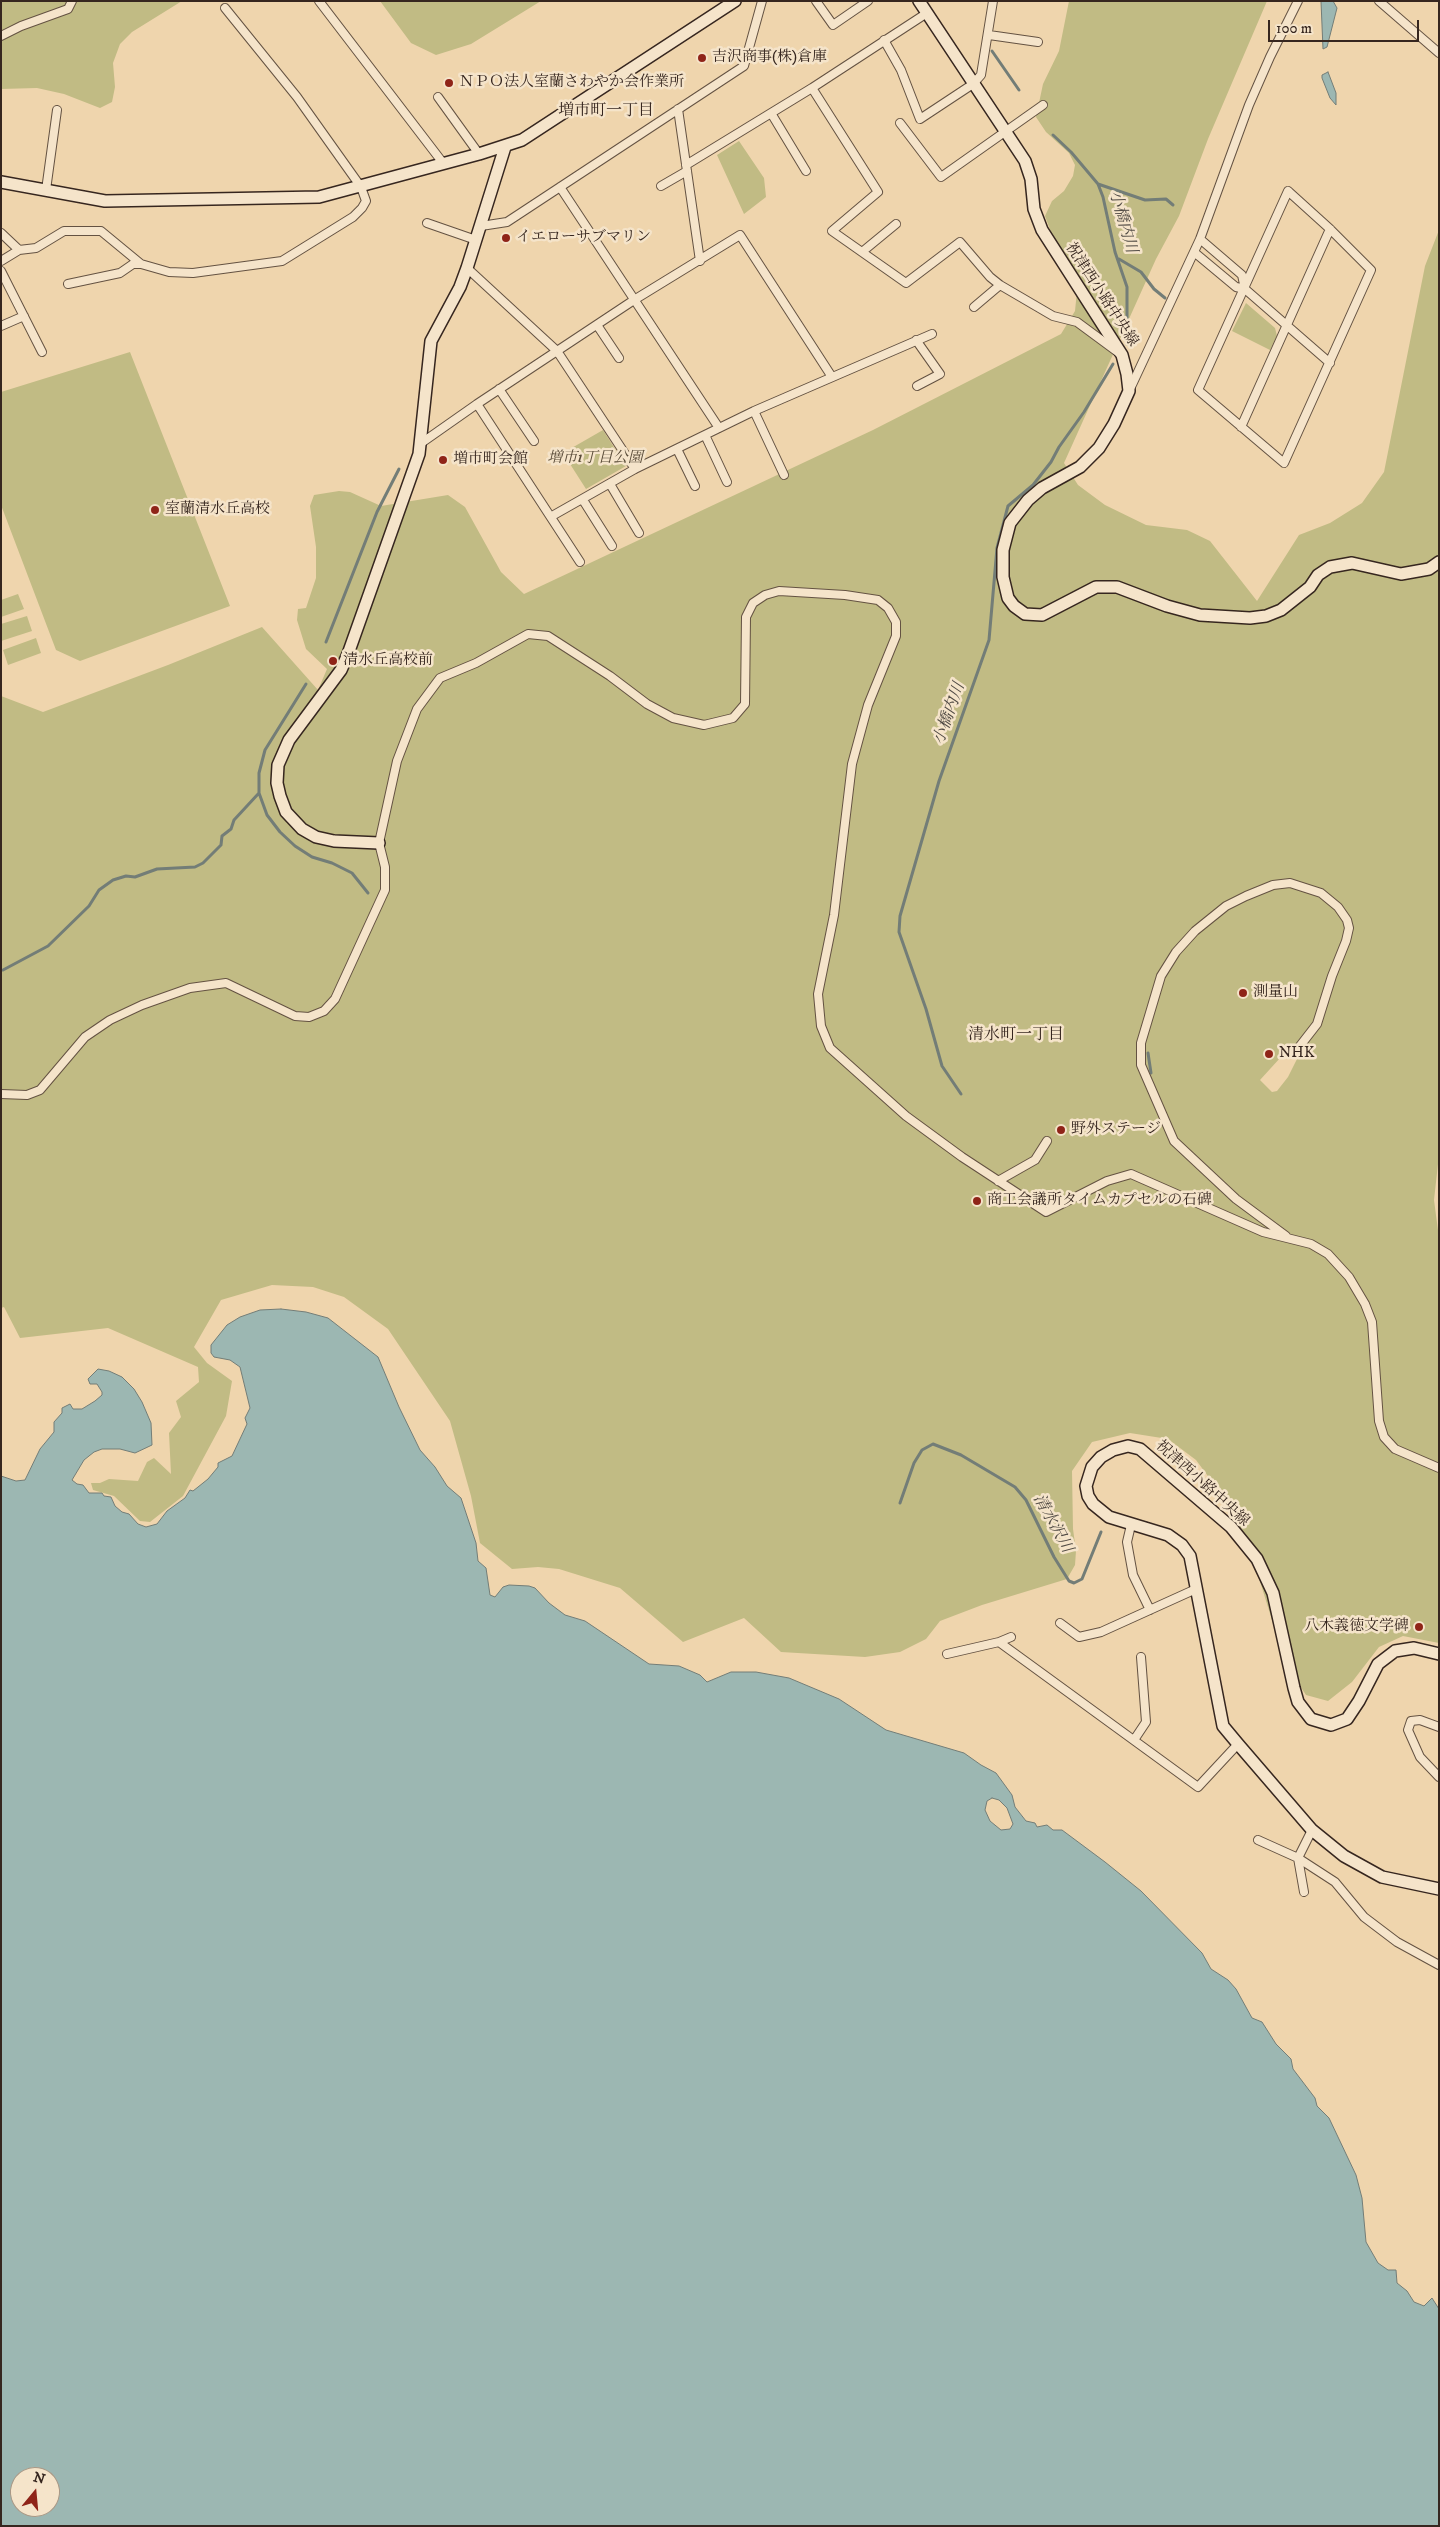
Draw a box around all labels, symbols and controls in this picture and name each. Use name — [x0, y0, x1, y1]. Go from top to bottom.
scale bar — [1270, 10, 1421, 42]
text: 100 m — [1276, 19, 1312, 38]
place label: 吉沢商事(株)倉庫 — [712, 49, 827, 67]
marker: 吉沢商事(株)倉庫 — [696, 52, 708, 64]
place label: ＮＰＯ法人室蘭さわやか会作業所 — [459, 74, 684, 92]
marker: ＮＰＯ法人室蘭さわやか会作業所 — [443, 77, 455, 89]
district label: 増市町一丁目 — [558, 102, 654, 122]
water label: 小橋内川 — [1104, 189, 1140, 255]
place label: イエローサブマリン — [516, 229, 651, 247]
marker: イエローサブマリン — [500, 232, 512, 244]
street label: 祝津西小路中央線 — [1061, 240, 1141, 350]
park label: 増市1丁目公園 — [547, 450, 643, 468]
place label: 増市町会館 — [453, 451, 528, 469]
marker: 増市町会館 — [437, 454, 449, 466]
place label: 室蘭清水丘高校 — [165, 501, 270, 519]
marker: 室蘭清水丘高校 — [149, 504, 161, 516]
place label: 清水丘高校前 — [343, 652, 433, 670]
marker: 清水丘高校前 — [327, 655, 339, 667]
water label: 小橋内川 — [930, 681, 970, 747]
place label: 測量山 — [1253, 984, 1298, 1002]
marker: 測量山 — [1237, 987, 1249, 999]
district label: 清水町一丁目 — [968, 1026, 1064, 1046]
place label: NHK — [1279, 1045, 1314, 1063]
marker: NHK — [1263, 1048, 1275, 1060]
place label: 野外ステージ — [1071, 1121, 1161, 1139]
marker: 野外ステージ — [1055, 1124, 1067, 1136]
place label: 商工会議所タイムカプセルの石碑 — [987, 1192, 1212, 1210]
marker: 商工会議所タイムカプセルの石碑 — [971, 1195, 983, 1207]
street label: 祝津西小路中央線 — [1151, 1437, 1253, 1531]
water label: 清水沢川 — [1028, 1491, 1076, 1557]
place label: 八木義徳文学碑 — [1304, 1618, 1409, 1636]
marker: 八木義徳文学碑 — [1413, 1621, 1425, 1633]
north arrow — [10, 2467, 60, 2517]
text: N — [31, 2468, 47, 2489]

